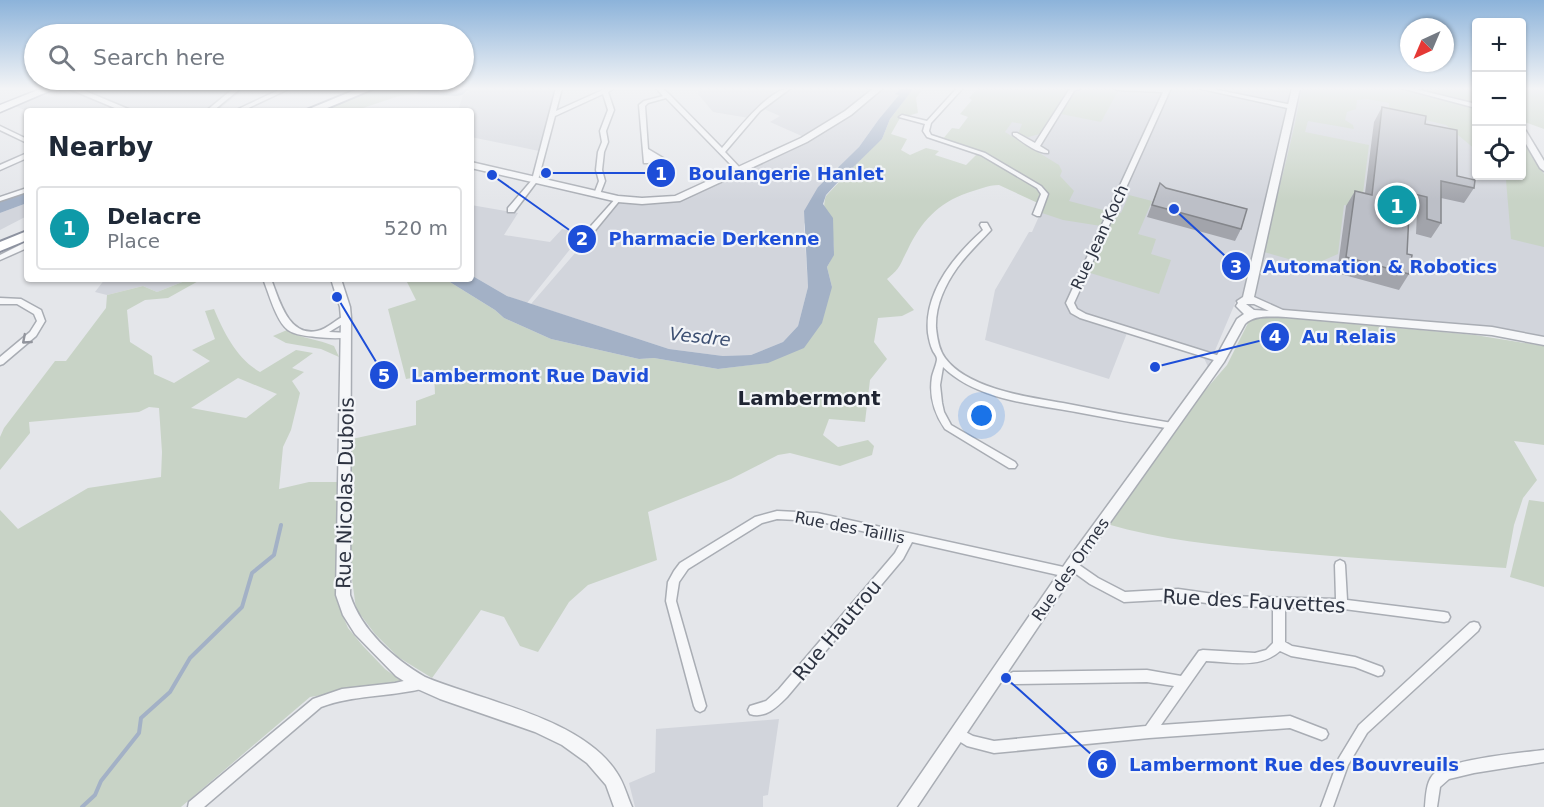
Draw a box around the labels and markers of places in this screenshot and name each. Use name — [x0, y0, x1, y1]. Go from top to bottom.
callout: Boulangerie Hanlet — [646, 155, 896, 191]
pin: 1 — [1378, 182, 1416, 228]
callout: Pharmacie Derkenne — [567, 221, 832, 257]
callout: Automation & Robotics — [1221, 248, 1509, 284]
callout: Au Relais — [1260, 319, 1408, 355]
callout: Lambermont Rue David — [369, 357, 661, 393]
callout: Lambermont Rue des Bouvreuils — [1087, 746, 1471, 782]

